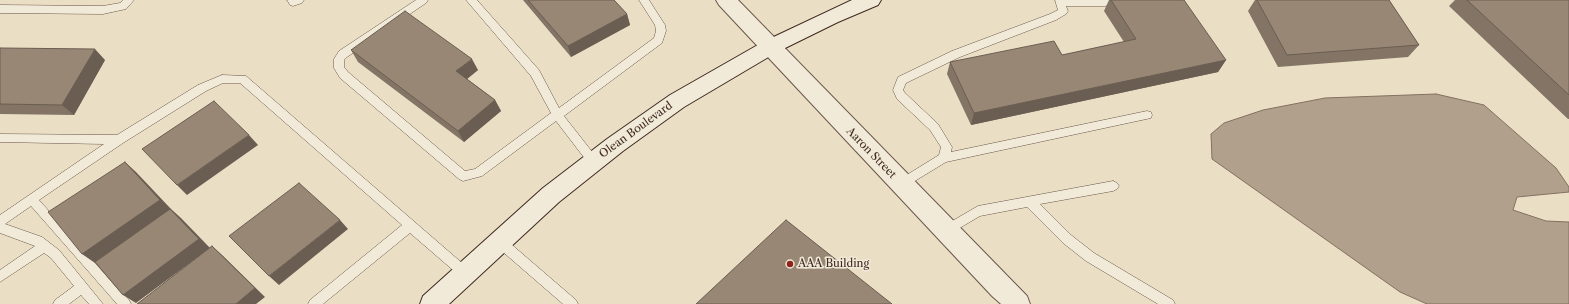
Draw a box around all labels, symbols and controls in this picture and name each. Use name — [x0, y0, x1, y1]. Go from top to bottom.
street label: Olean Boulevard — [597, 99, 675, 161]
street label: Aaron Street — [843, 125, 899, 181]
place label: AAA Building — [798, 257, 869, 271]
marker: AAA Building — [785, 259, 795, 269]

